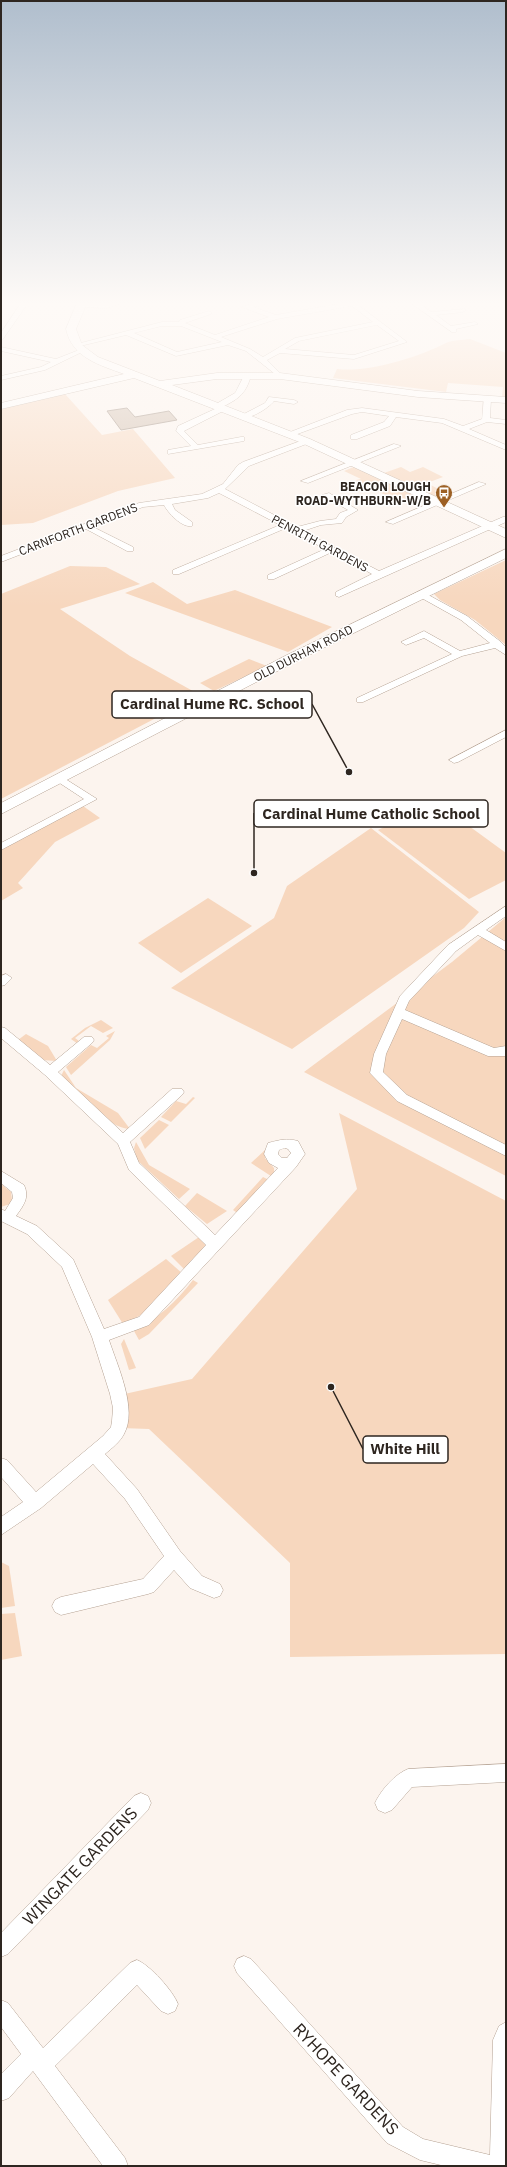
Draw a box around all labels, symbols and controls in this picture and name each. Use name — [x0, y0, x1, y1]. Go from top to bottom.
place label: BEACON LOUGH ROAD-WYTHBURN-W/B — [296, 479, 431, 508]
bus stop icon: BEACON LOUGH ROAD-WYTHBURN-W/B — [434, 483, 454, 508]
street label: CARNFORTH GARDENS — [16, 499, 140, 559]
street label: PENRITH GARDENS — [269, 511, 371, 575]
street label: OLD DURHAM ROAD — [251, 621, 355, 685]
callout: Cardinal Hume RC. School — [112, 691, 312, 718]
text: Cardinal Hume RC. School — [120, 694, 304, 713]
callout: Cardinal Hume Catholic School — [254, 800, 488, 827]
text: Cardinal Hume Catholic School — [262, 804, 480, 823]
callout: White Hill — [363, 1436, 448, 1463]
text: White Hill — [370, 1439, 440, 1458]
street label: WINGATE GARDENS — [18, 1802, 142, 1930]
street label: RYHOPE GARDENS — [288, 2018, 404, 2140]

